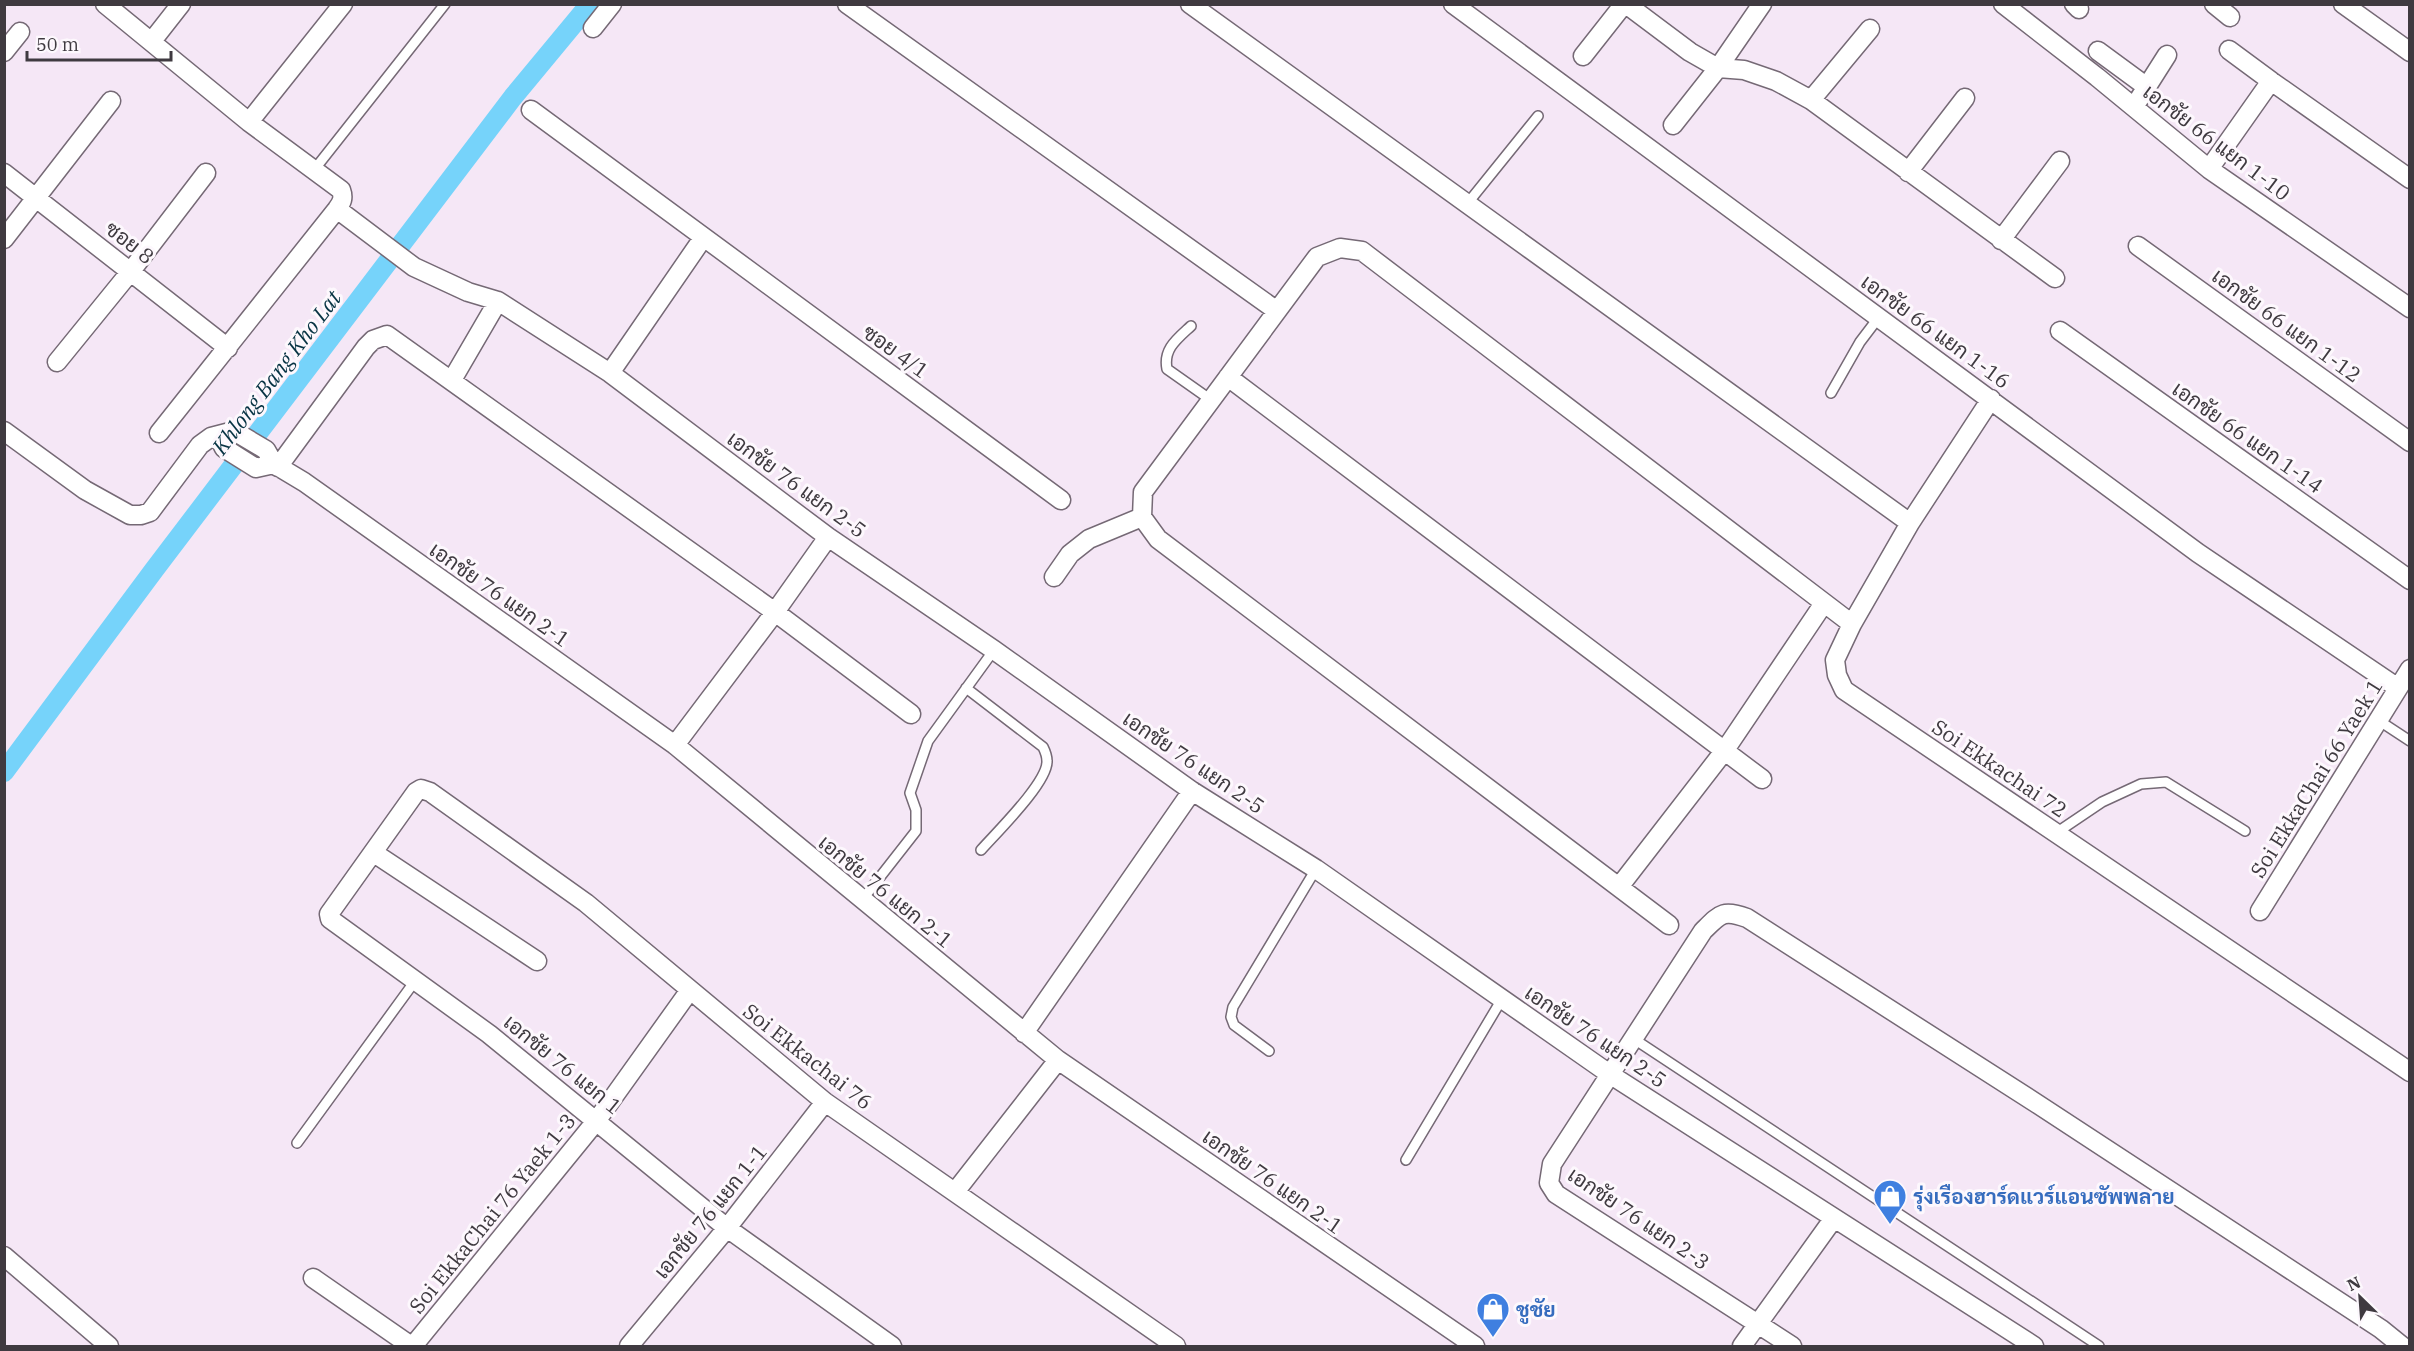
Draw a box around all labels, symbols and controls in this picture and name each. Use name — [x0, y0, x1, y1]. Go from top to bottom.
scale bar — [27, 24, 171, 62]
text: 50 m — [36, 33, 79, 56]
street label: เอกชัย 66 แยก 1-10 — [2138, 77, 2296, 207]
street label: ซอย 8 — [100, 214, 160, 270]
street label: เอกชัย 66 แยก 1-12 — [2207, 261, 2367, 389]
street label: เอกชัย 66 แยก 1-16 — [1856, 267, 2016, 395]
water label: Khlong Bang Kho Lat — [204, 283, 348, 461]
street label: ซอย 4/1 — [857, 318, 935, 384]
street label: เอกชัย 66 แยก 1-14 — [2167, 375, 2329, 499]
street label: เอกชัย 76 แยก 2-5 — [722, 424, 872, 544]
street label: เอกชัย 76 แยก 2-1 — [424, 535, 576, 653]
street label: Soi EkkaChai 66 Yaek 1 — [2243, 673, 2389, 883]
street label: เอกชัย 76 แยก 2-5 — [1118, 704, 1270, 820]
street label: Soi Ekkachai 72 — [1927, 712, 2073, 824]
street label: เอกชัย 76 แยก 2-1 — [813, 828, 959, 954]
street label: เอกชัย 76 แยก 2-5 — [1520, 978, 1672, 1094]
street label: Soi Ekkachai 76 — [737, 997, 879, 1115]
street label: เอกชัย 76 แยก 1 — [498, 1008, 628, 1120]
street label: Soi EkkaChai 76 Yaek 1-3 — [402, 1107, 582, 1319]
street label: เอกชัย 76 แยก 2-1 — [1197, 1122, 1349, 1240]
street label: เอกชัย 76 แยก 1-1 — [647, 1138, 773, 1284]
street label: เอกชัย 76 แยก 2-3 — [1563, 1160, 1715, 1276]
shop icon: รุ่งเรืองฮาร์ดแวร์แอนซัพพลาย — [1872, 1178, 1908, 1225]
place label: รุ่งเรืองฮาร์ดแวร์แอนซัพพลาย — [1913, 1182, 2174, 1212]
north arrow — [2330, 1267, 2390, 1327]
text: N — [2344, 1272, 2364, 1295]
shop icon: ชูชัย — [1475, 1291, 1511, 1338]
place label: ชูชัย — [1516, 1295, 1556, 1324]

